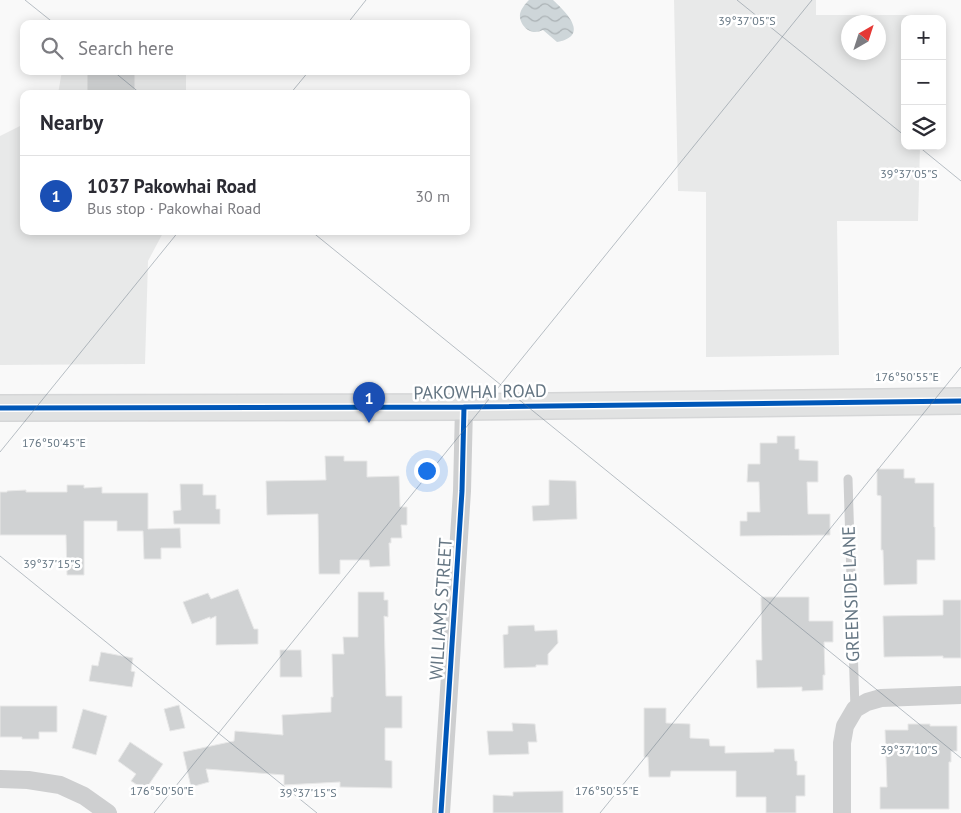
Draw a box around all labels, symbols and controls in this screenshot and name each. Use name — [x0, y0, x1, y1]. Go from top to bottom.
text: 39°37'05"S — [718, 13, 776, 28]
north arrow — [841, 15, 886, 60]
map controls — [901, 15, 946, 150]
button: + — [901, 15, 946, 60]
search box — [20, 20, 470, 75]
icon: search — [38, 34, 66, 62]
text: Search here — [78, 36, 174, 60]
button: − — [901, 60, 946, 105]
button: layers — [901, 105, 946, 150]
text: Nearby — [40, 109, 103, 136]
text: 39°37'05"S — [880, 166, 938, 181]
text: 1037 Pakowhai Road — [87, 174, 257, 198]
text: 1 — [51, 186, 61, 206]
text: 30 m — [415, 186, 450, 206]
text: Bus stop · Pakowhai Road — [87, 198, 261, 218]
text: 176°50'55"E — [875, 369, 939, 384]
street label: PAKOWHAI ROAD — [413, 379, 547, 404]
pin: 1 — [353, 382, 385, 423]
text: 176°50'45"E — [22, 435, 86, 450]
your location — [414, 458, 440, 484]
street label: GREENSIDE LANE — [837, 526, 864, 662]
street label: WILLIAMS STREET — [424, 537, 457, 681]
text: 39°37'15"S — [23, 556, 81, 571]
text: 39°37'10"S — [880, 742, 938, 757]
text: 176°50'50"E — [130, 783, 194, 798]
text: 176°50'55"E — [575, 783, 639, 798]
text: 39°37'15"S — [279, 785, 337, 800]

